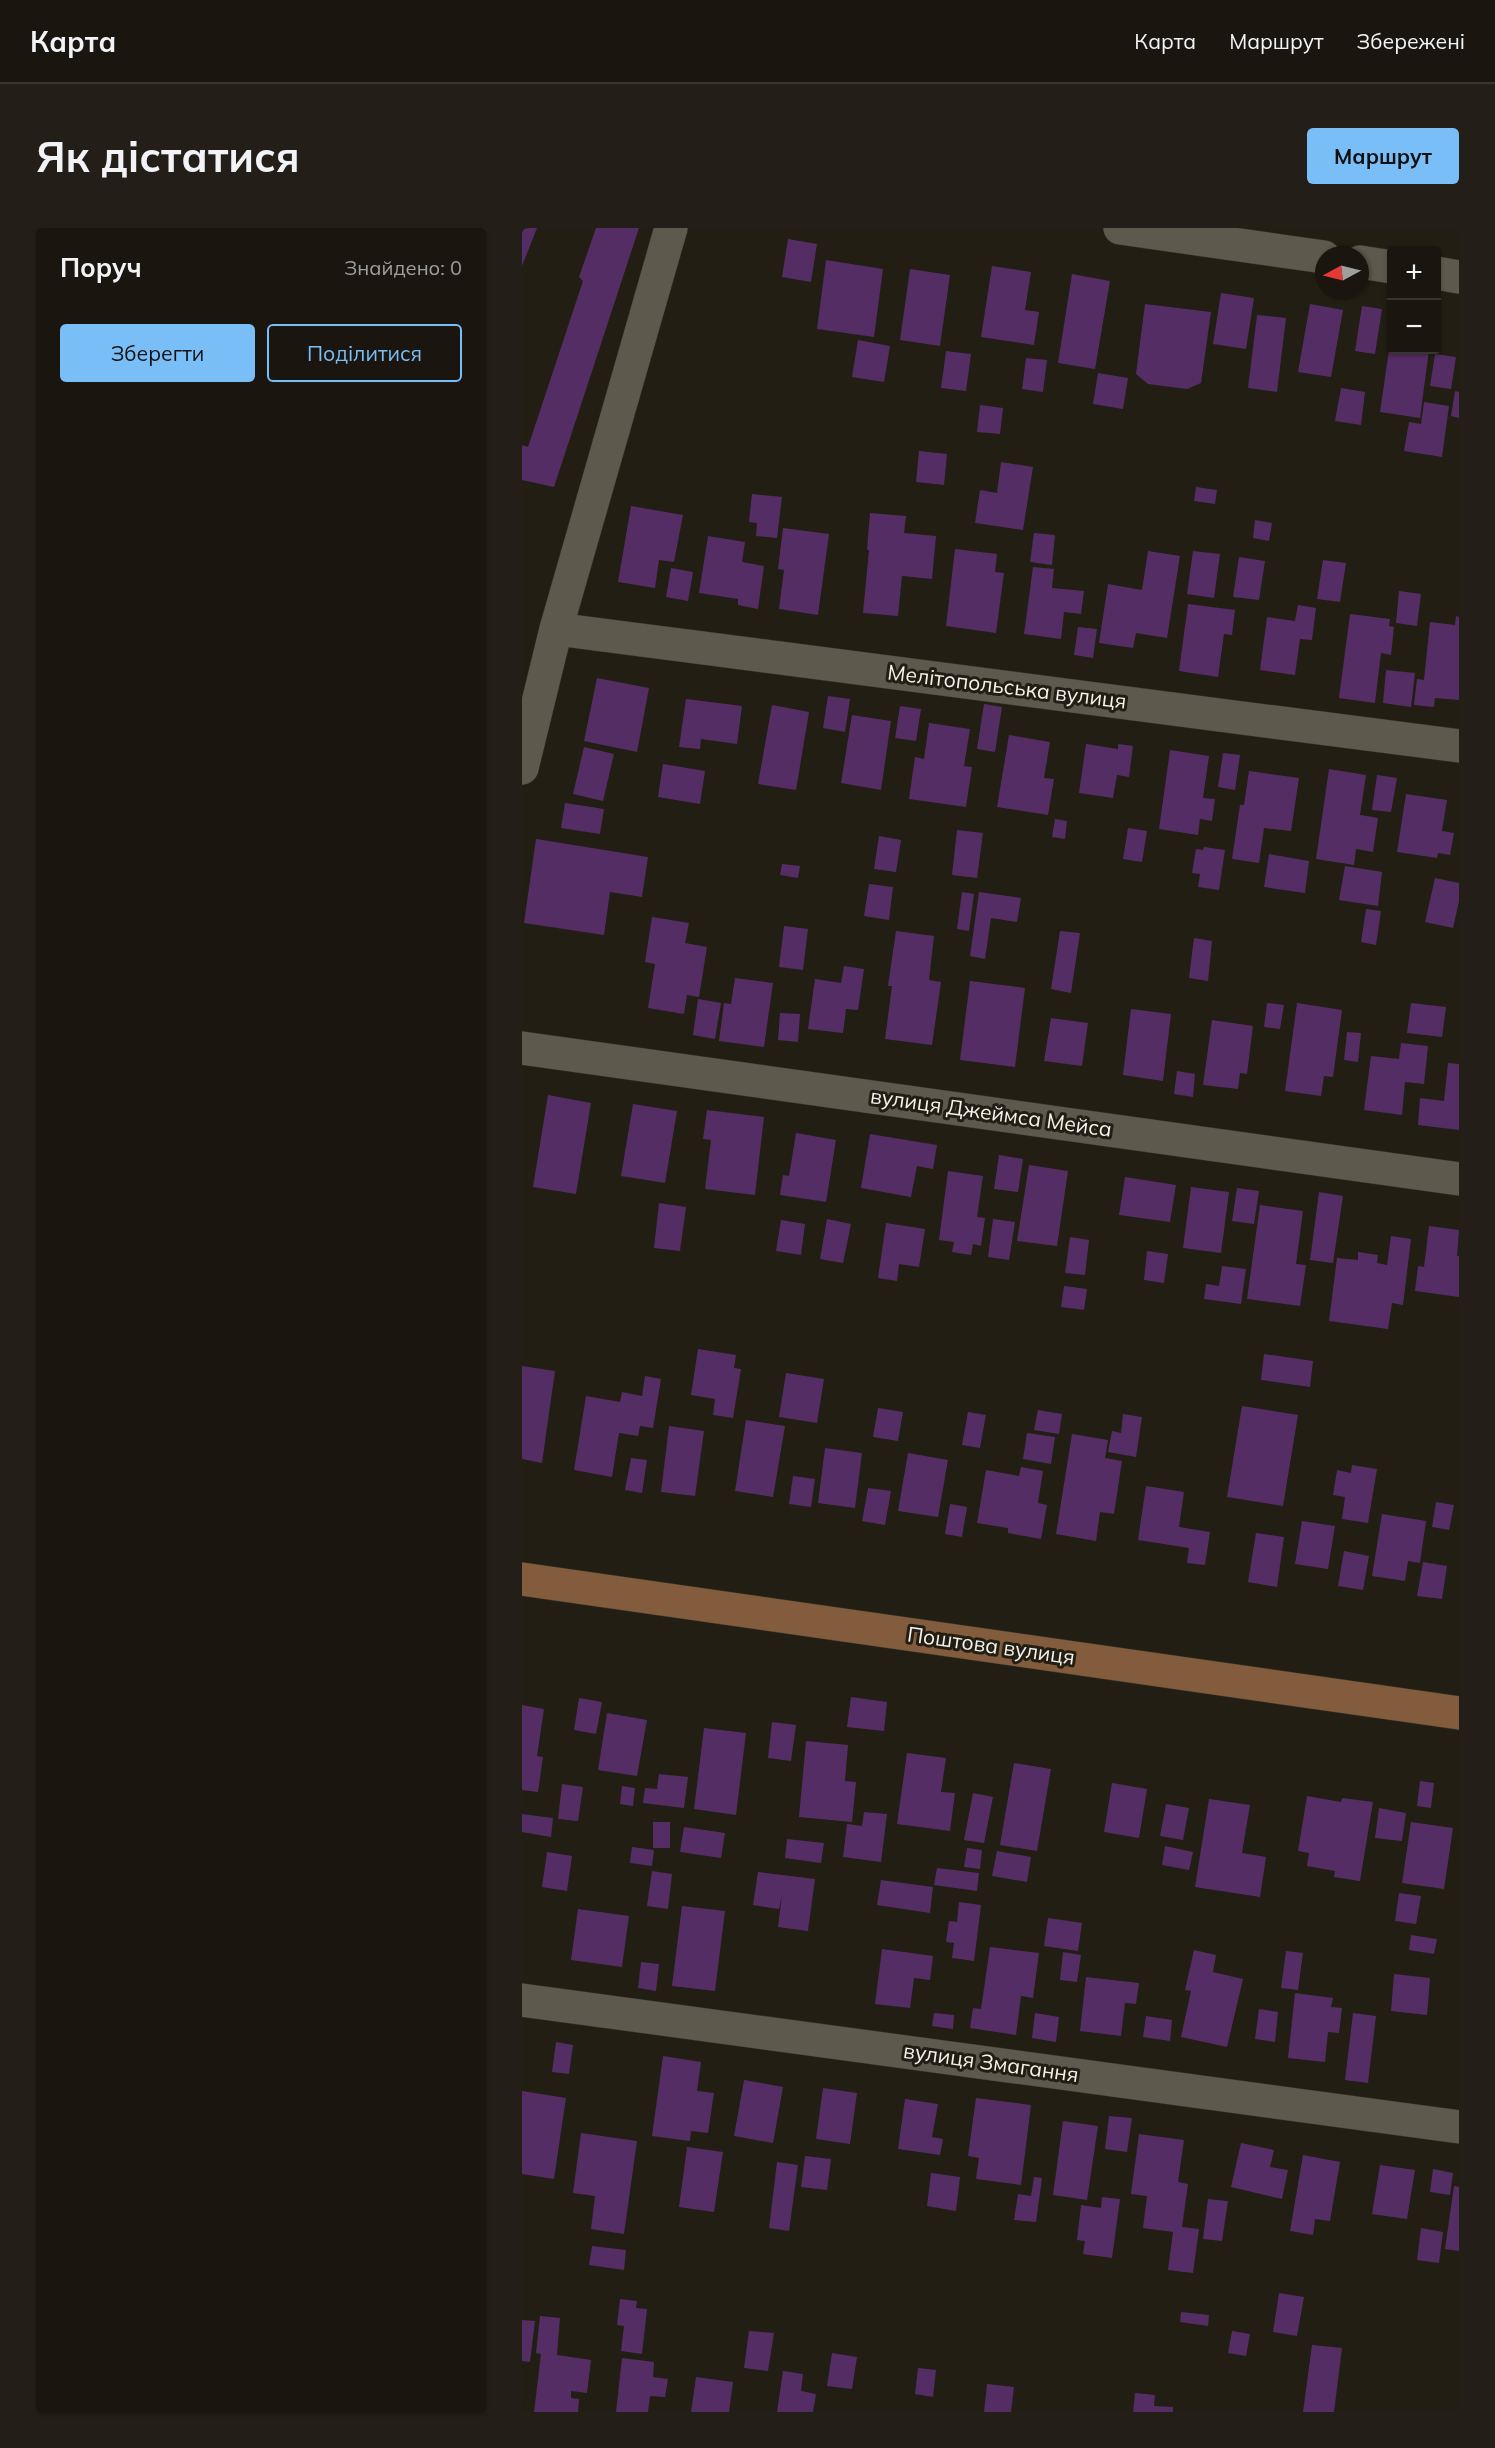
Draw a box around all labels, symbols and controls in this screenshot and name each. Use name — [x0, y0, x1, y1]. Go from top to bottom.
text: Карта — [30, 24, 116, 59]
text: Карта — [1134, 28, 1196, 54]
text: Маршрут — [1229, 28, 1324, 54]
text: Збережені — [1357, 28, 1465, 54]
button: Маршрут — [1307, 128, 1459, 184]
text: Як дістатися — [36, 130, 300, 183]
north arrow — [1315, 246, 1369, 300]
map controls — [1387, 246, 1441, 354]
button: + — [1387, 246, 1441, 300]
text: Поруч — [60, 251, 142, 284]
text: Знайдено: 0 — [344, 255, 462, 280]
button: − — [1387, 300, 1441, 354]
button: Зберегти — [60, 324, 255, 382]
button: Поділитися — [267, 324, 462, 382]
street label: Мелітопольська вулиця — [886, 658, 1128, 714]
street label: вулиця Джеймса Мейса — [869, 1082, 1114, 1142]
street label: Поштова вулиця — [906, 1620, 1077, 1670]
street label: вулиця Змагання — [902, 2037, 1080, 2087]

